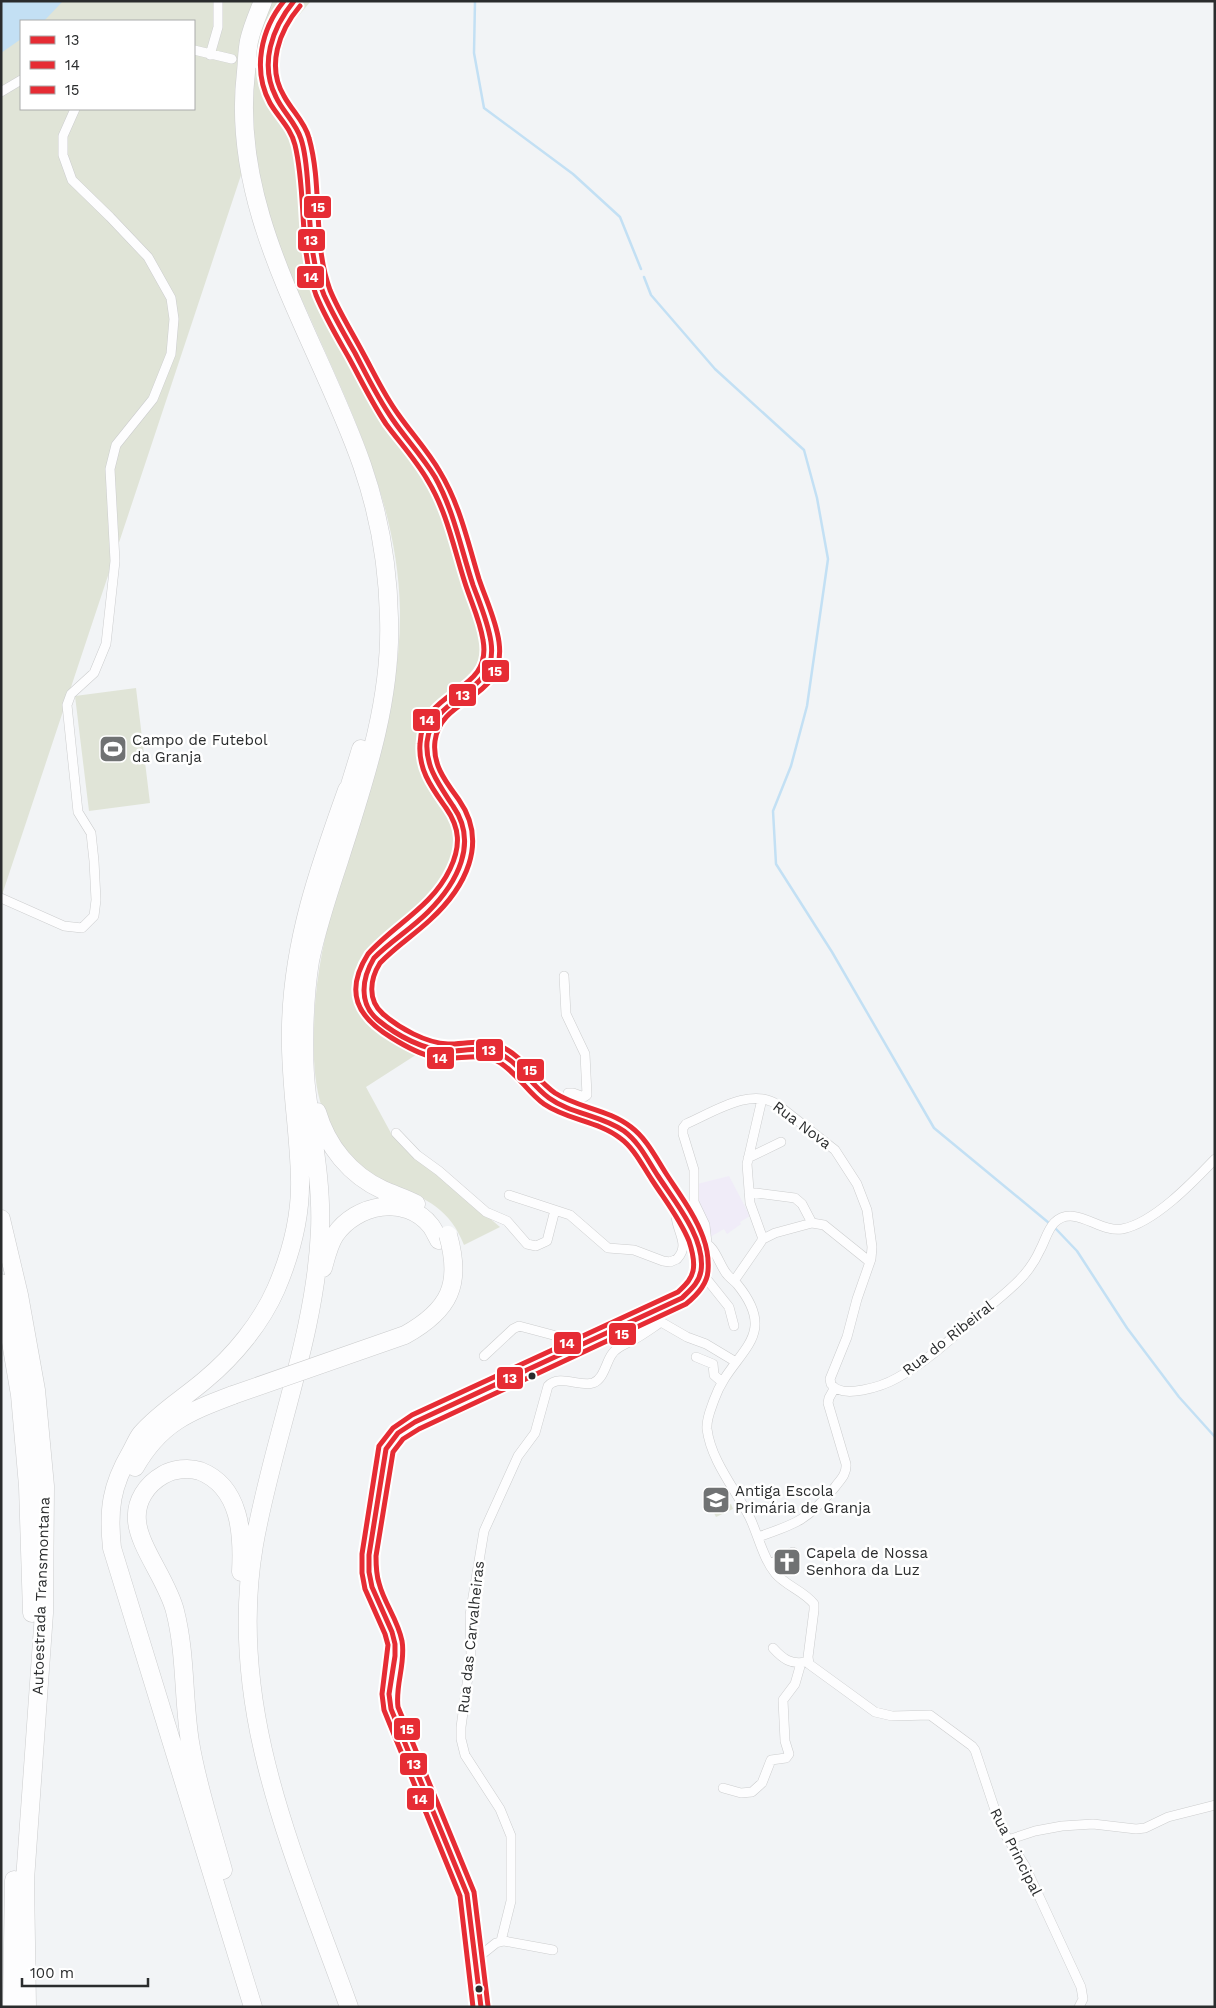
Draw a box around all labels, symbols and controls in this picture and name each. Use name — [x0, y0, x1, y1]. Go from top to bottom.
legend — [20, 20, 195, 110]
text: 13 — [65, 31, 80, 49]
text: 14 — [65, 56, 80, 74]
text: 15 — [65, 81, 80, 99]
line badge: 15 — [303, 195, 332, 219]
text: 15 — [311, 199, 325, 215]
line badge: 13 — [297, 228, 326, 252]
text: 13 — [304, 232, 318, 248]
line badge: 14 — [296, 265, 325, 289]
text: 14 — [303, 269, 319, 285]
line badge: 15 — [481, 659, 510, 683]
text: 15 — [488, 663, 502, 679]
line badge: 13 — [448, 683, 477, 707]
text: 13 — [456, 687, 470, 703]
line badge: 14 — [412, 708, 441, 732]
text: 14 — [419, 712, 435, 728]
place label: Campo de Futebol da Granja — [132, 731, 268, 766]
sports icon: Campo de Futebol da Granja — [98, 734, 128, 764]
line badge: 13 — [475, 1038, 504, 1062]
text: 13 — [482, 1042, 496, 1058]
line badge: 14 — [426, 1046, 455, 1070]
text: 14 — [432, 1050, 448, 1066]
line badge: 15 — [516, 1058, 545, 1082]
text: 15 — [523, 1062, 537, 1078]
street label: Rua Nova — [769, 1097, 835, 1153]
street label: Rua do Ribeiral — [899, 1297, 998, 1379]
line badge: 15 — [608, 1322, 637, 1346]
text: 15 — [615, 1326, 629, 1342]
line badge: 14 — [553, 1331, 582, 1355]
text: 14 — [559, 1335, 575, 1351]
line badge: 13 — [496, 1366, 524, 1390]
text: 13 — [503, 1370, 517, 1386]
unlabelled marker — [527, 1371, 537, 1381]
place label: Antiga Escola Primária de Granja — [735, 1482, 871, 1517]
school or university icon: Antiga Escola Primária de Granja — [701, 1485, 731, 1515]
street label: Autoestrada Transmontana — [29, 1496, 53, 1695]
place label: Capela de Nossa Senhora da Luz — [806, 1544, 929, 1579]
church icon: Capela de Nossa Senhora da Luz — [772, 1547, 802, 1577]
street label: Rua das Carvalheiras — [454, 1560, 488, 1714]
line badge: 15 — [393, 1717, 421, 1741]
text: 15 — [400, 1721, 414, 1737]
line badge: 13 — [399, 1752, 428, 1776]
text: 13 — [407, 1756, 421, 1772]
line badge: 14 — [406, 1787, 435, 1811]
text: 14 — [412, 1791, 428, 1807]
street label: Rua Principal — [986, 1805, 1046, 1899]
scale bar — [22, 1956, 149, 1988]
text: 100 m — [30, 1964, 74, 1982]
unlabelled marker — [474, 1984, 484, 1994]

